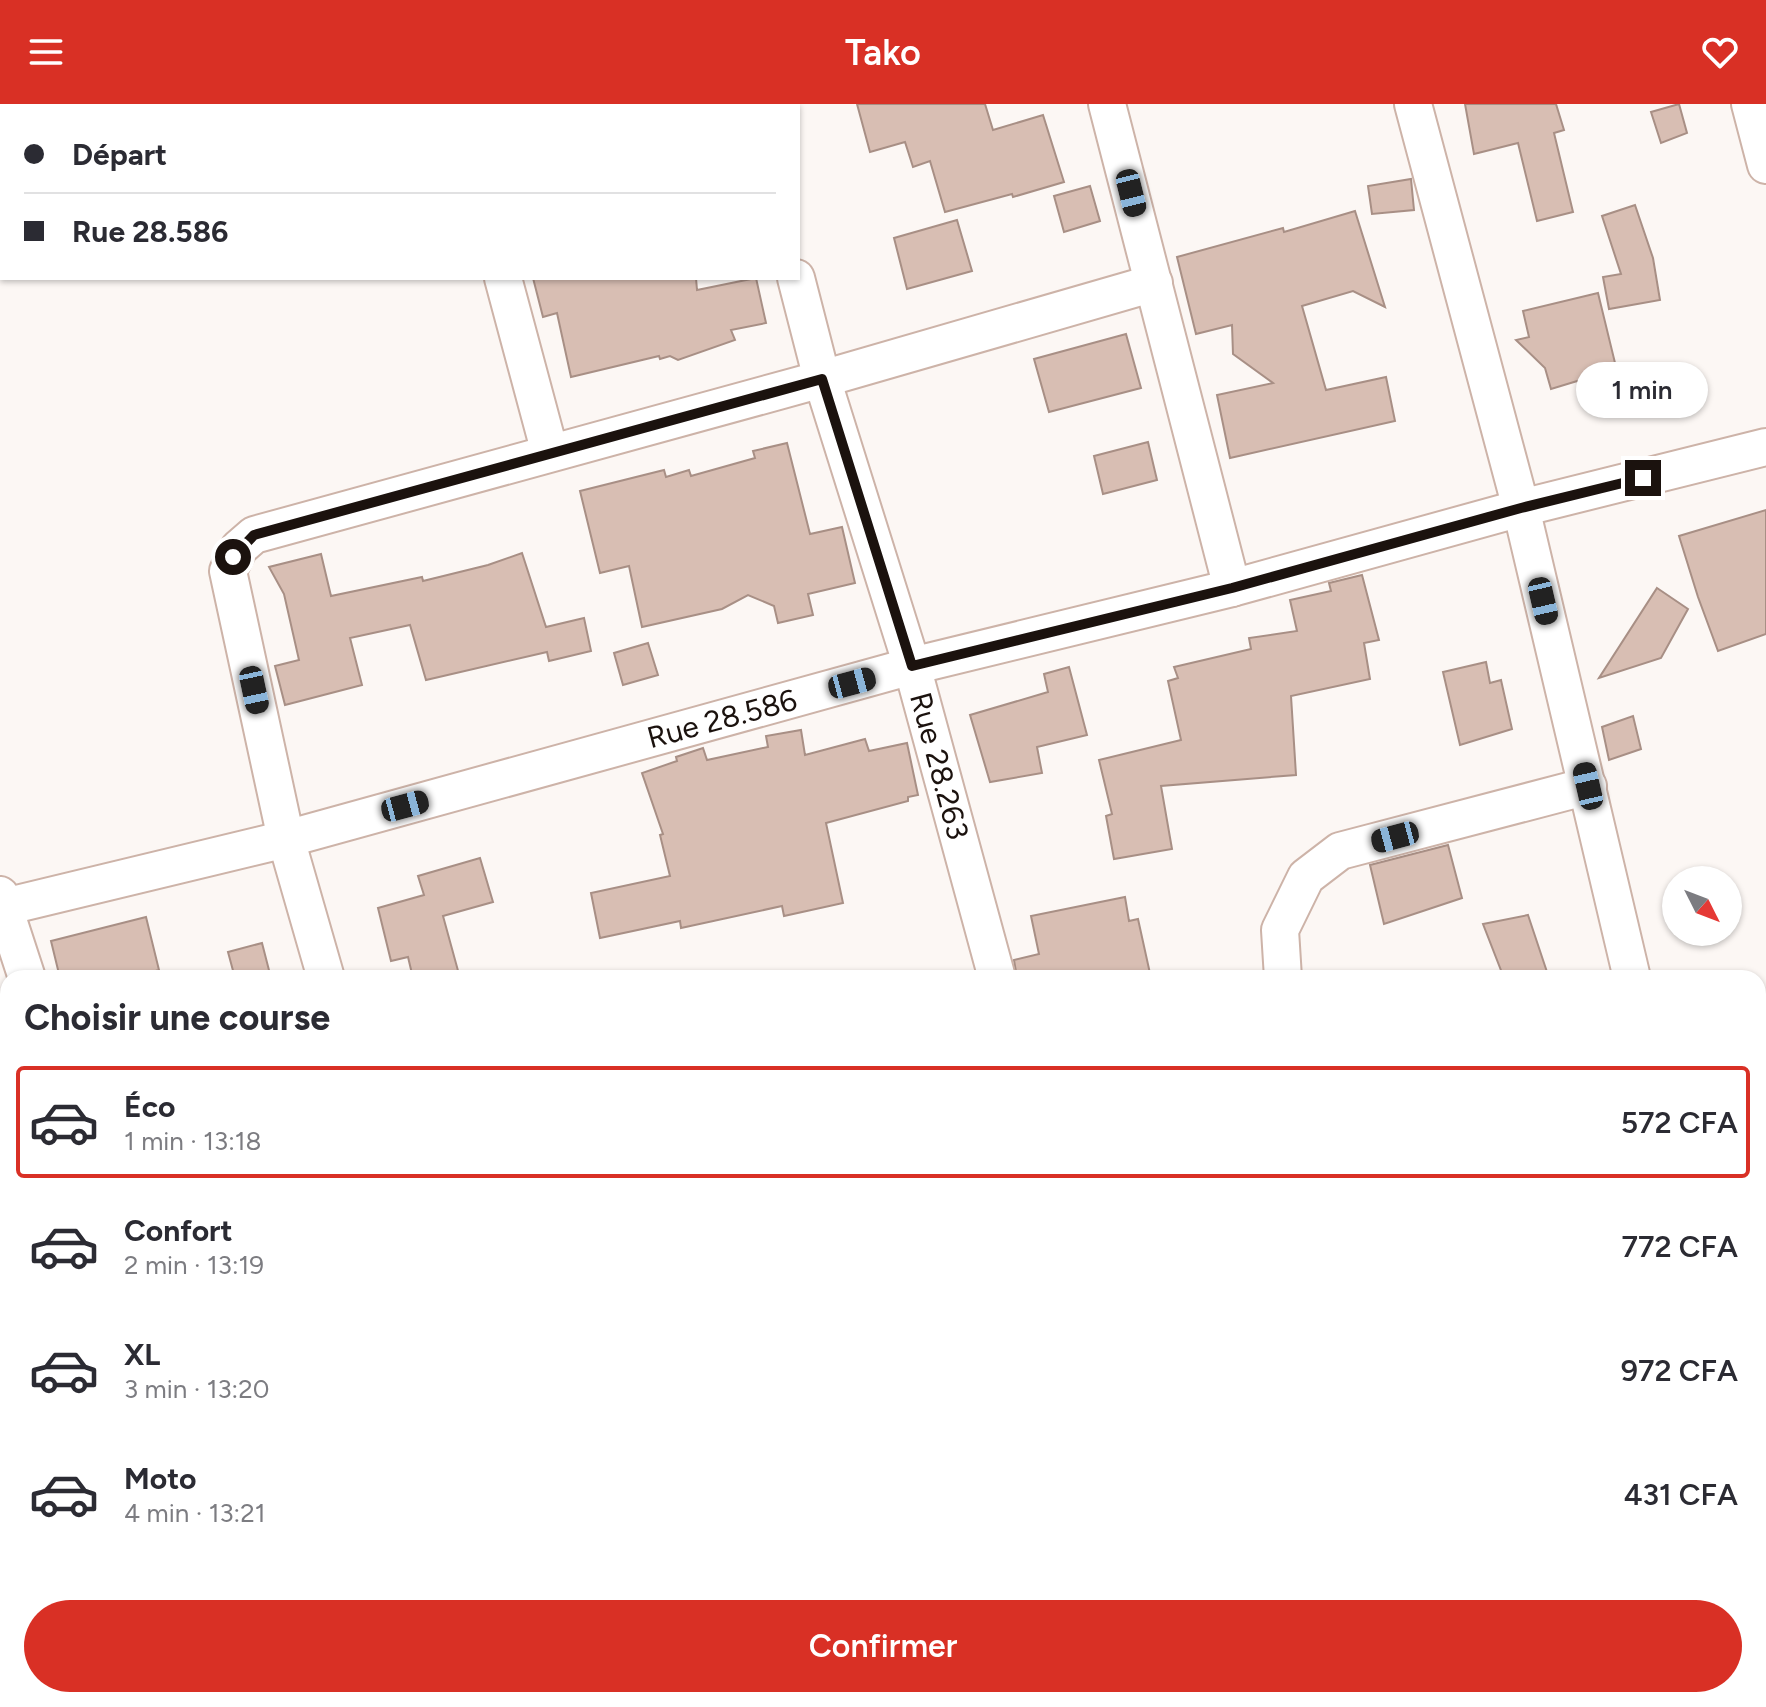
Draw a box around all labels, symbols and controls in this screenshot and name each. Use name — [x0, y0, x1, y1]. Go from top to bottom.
icon: menu — [24, 30, 68, 74]
icon: heart — [1698, 30, 1742, 74]
text: Tako — [845, 31, 921, 74]
text: Départ — [72, 136, 167, 173]
car — [1114, 167, 1148, 219]
text: Rue 28.586 — [72, 213, 229, 250]
callout: 1 min — [1577, 362, 1709, 418]
text: 1 min — [1612, 374, 1672, 406]
route end — [1625, 460, 1661, 496]
route start — [215, 539, 251, 575]
car — [1526, 575, 1560, 627]
car — [237, 664, 271, 716]
car — [826, 665, 878, 701]
street label: Rue 28.586 — [643, 681, 801, 756]
street label: Rue 28.263 — [902, 688, 977, 843]
car — [1571, 760, 1605, 812]
car — [379, 788, 431, 824]
car — [1369, 819, 1421, 855]
north arrow — [1662, 866, 1742, 946]
map controls — [1662, 866, 1742, 946]
text: Choisir une course — [24, 996, 330, 1039]
icon: car — [28, 1086, 100, 1158]
text: Éco — [124, 1088, 175, 1125]
text: 572 CFA — [1621, 1104, 1738, 1141]
text: 1 min · 13:18 — [124, 1125, 261, 1157]
icon: car — [28, 1210, 100, 1282]
text: Confort — [124, 1212, 233, 1249]
text: 772 CFA — [1622, 1228, 1738, 1265]
text: 2 min · 13:19 — [124, 1249, 264, 1281]
icon: car — [28, 1334, 100, 1406]
text: XL — [124, 1336, 160, 1373]
text: 972 CFA — [1621, 1352, 1738, 1389]
text: 3 min · 13:20 — [124, 1373, 269, 1405]
icon: car — [28, 1458, 100, 1530]
text: Moto — [124, 1460, 196, 1497]
text: 431 CFA — [1624, 1476, 1738, 1513]
text: 4 min · 13:21 — [124, 1497, 265, 1529]
button: Confirmer — [24, 1600, 1742, 1692]

